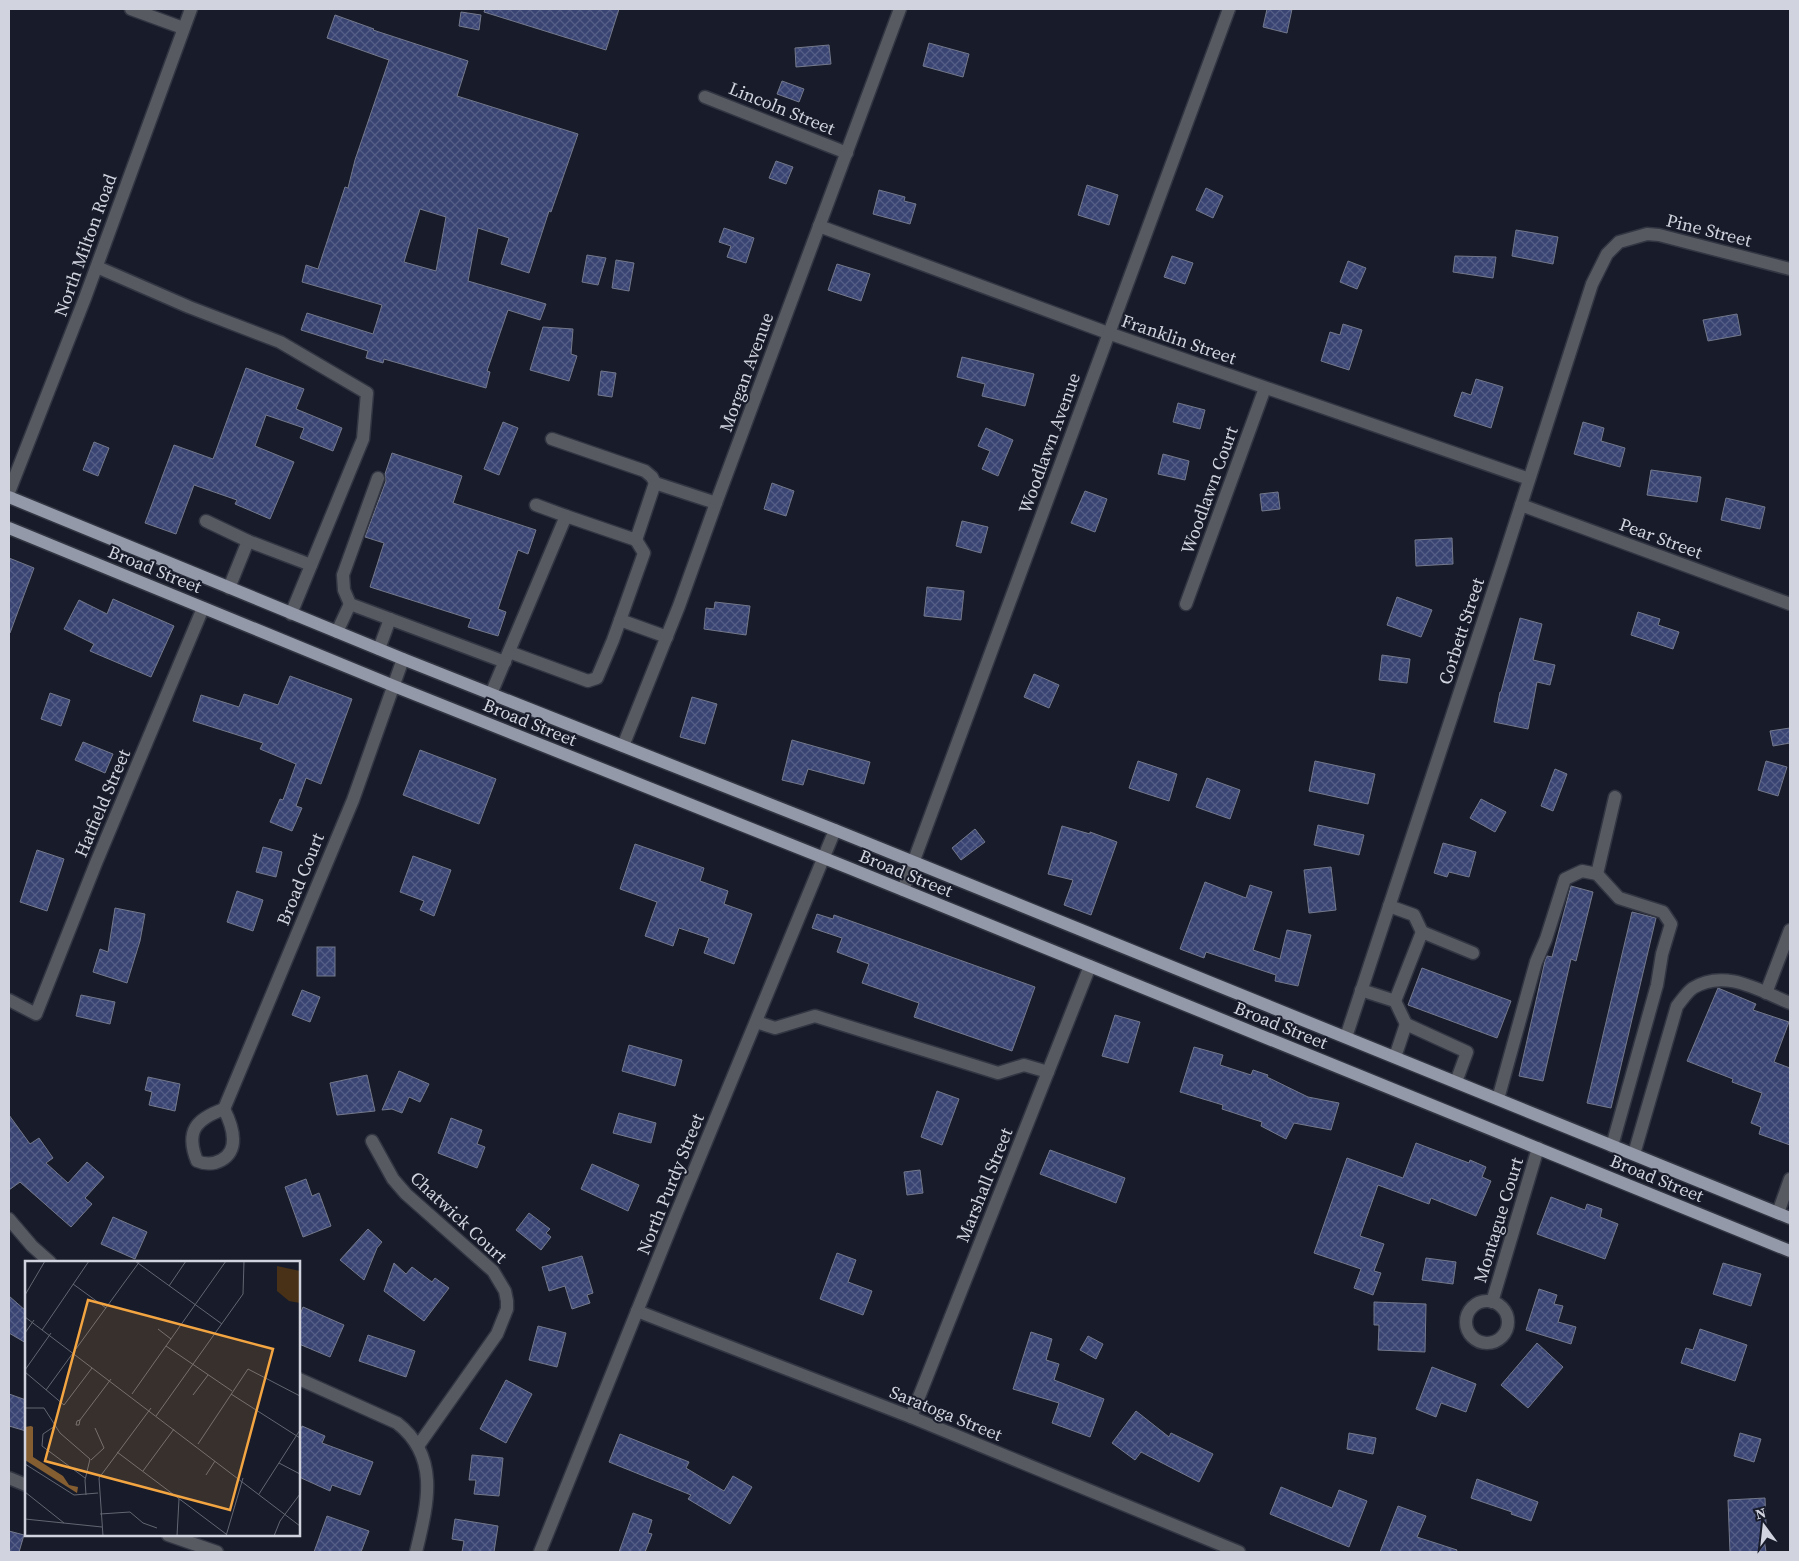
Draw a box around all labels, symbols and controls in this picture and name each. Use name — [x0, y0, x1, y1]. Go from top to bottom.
street label: Lincoln Street — [725, 75, 839, 141]
street label: North Milton Road — [48, 170, 122, 320]
street label: Pine Street — [1664, 207, 1754, 253]
street label: Franklin Street — [1118, 308, 1240, 370]
street label: Morgan Avenue — [713, 309, 779, 435]
street label: Woodlawn Avenue — [1012, 369, 1086, 517]
street label: Woodlawn Court — [1174, 423, 1244, 557]
street label: Pear Street — [1616, 511, 1706, 565]
street label: Broad Street — [105, 539, 206, 599]
street label: Corbett Street — [1432, 574, 1490, 688]
street label: Broad Street — [480, 692, 581, 752]
street label: Hatfield Street — [68, 745, 136, 861]
street label: Broad Court — [270, 829, 330, 929]
street label: Broad Street — [856, 843, 957, 903]
street label: Broad Street — [1231, 995, 1332, 1055]
street label: North Purdy Street — [630, 1110, 710, 1258]
street label: Marshall Street — [950, 1124, 1018, 1246]
street label: Broad Street — [1607, 1148, 1708, 1208]
street label: Montague Court — [1467, 1154, 1529, 1286]
street label: Chatwick Court — [405, 1165, 513, 1269]
inset map — [25, 1261, 300, 1536]
street label: Saratoga Street — [886, 1379, 1006, 1447]
north arrow — [1739, 1501, 1789, 1551]
text: N — [1753, 1502, 1768, 1524]

